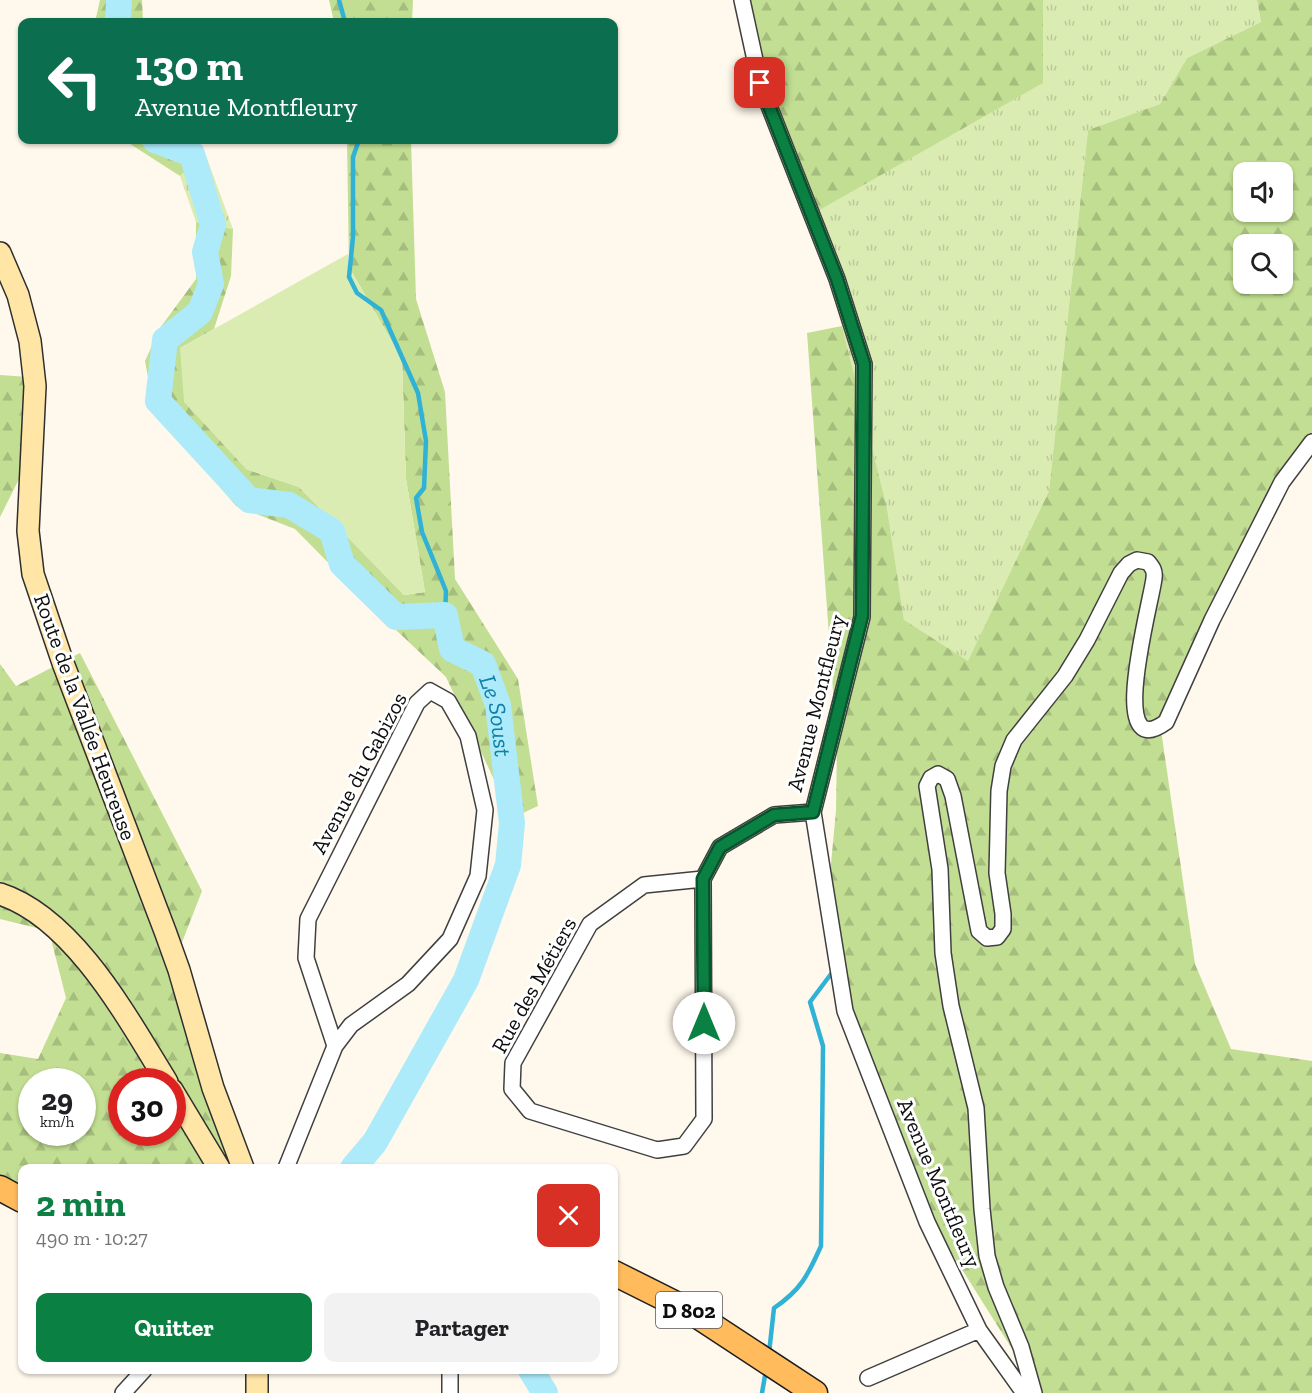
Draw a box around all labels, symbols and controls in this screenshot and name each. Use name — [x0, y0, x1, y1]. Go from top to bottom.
text: 130 m — [135, 40, 243, 91]
icon: left — [36, 42, 114, 120]
pin — [734, 57, 785, 108]
icon: arrive — [743, 66, 776, 99]
text: Avenue Montfleury — [135, 91, 358, 123]
map controls — [1233, 162, 1293, 294]
button: sound — [1233, 162, 1293, 222]
button: search — [1233, 234, 1293, 294]
street label: Route de la Vallée Heureuse — [28, 590, 142, 844]
street label: Avenue Montfleury — [781, 611, 851, 794]
water label: Le Soust — [474, 671, 519, 758]
street label: Avenue du Gabizos — [305, 688, 413, 858]
street label: Rue des Métiers — [486, 912, 582, 1058]
position arrow — [672, 991, 736, 1055]
speed limit sign: 30 — [108, 1068, 186, 1146]
text: 29 — [41, 1082, 73, 1118]
street label: Avenue Montfleury — [891, 1094, 987, 1272]
text: km/h — [40, 1113, 74, 1131]
text: 2 min — [36, 1182, 126, 1225]
button: close — [537, 1184, 600, 1247]
text: 490 m · 10:27 — [36, 1226, 148, 1250]
road number: D 802 — [656, 1292, 722, 1328]
button: Quitter — [36, 1293, 312, 1362]
button: Partager — [324, 1293, 600, 1362]

